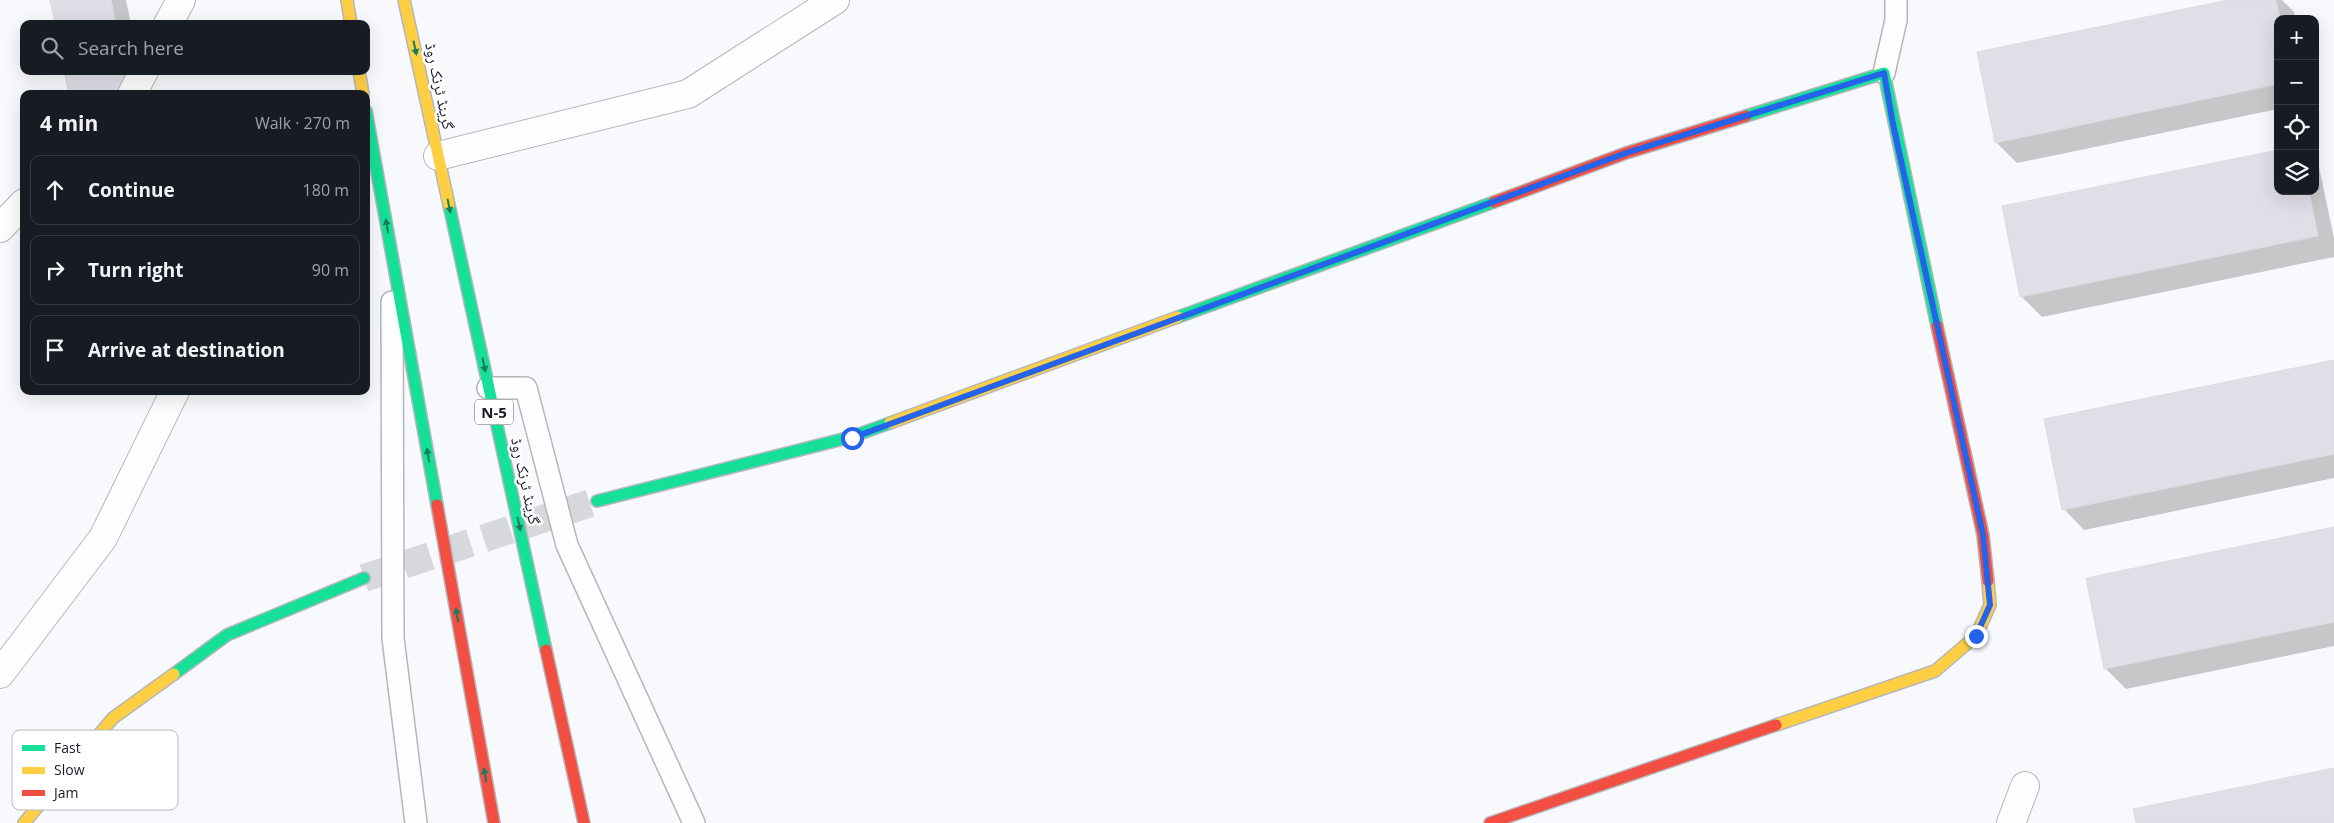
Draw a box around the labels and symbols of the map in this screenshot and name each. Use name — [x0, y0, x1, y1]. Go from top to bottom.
one-way arrow — [411, 40, 419, 55]
street label: گرینڈ ٹرنک روڈ — [420, 41, 460, 132]
one-way arrow — [445, 199, 453, 214]
one-way arrow — [383, 219, 391, 234]
one-way arrow — [480, 358, 488, 374]
road number: N-5 — [475, 400, 513, 424]
route start — [841, 427, 864, 450]
street label: گرینڈ ٹرنک روڈ — [506, 436, 546, 527]
one-way arrow — [423, 447, 431, 463]
one-way arrow — [515, 516, 523, 531]
one-way arrow — [452, 607, 460, 623]
route end — [1965, 625, 1988, 648]
legend — [12, 730, 178, 810]
text: Fast — [54, 738, 81, 757]
text: Slow — [54, 760, 85, 779]
one-way arrow — [481, 767, 489, 783]
text: Jam — [52, 783, 79, 802]

